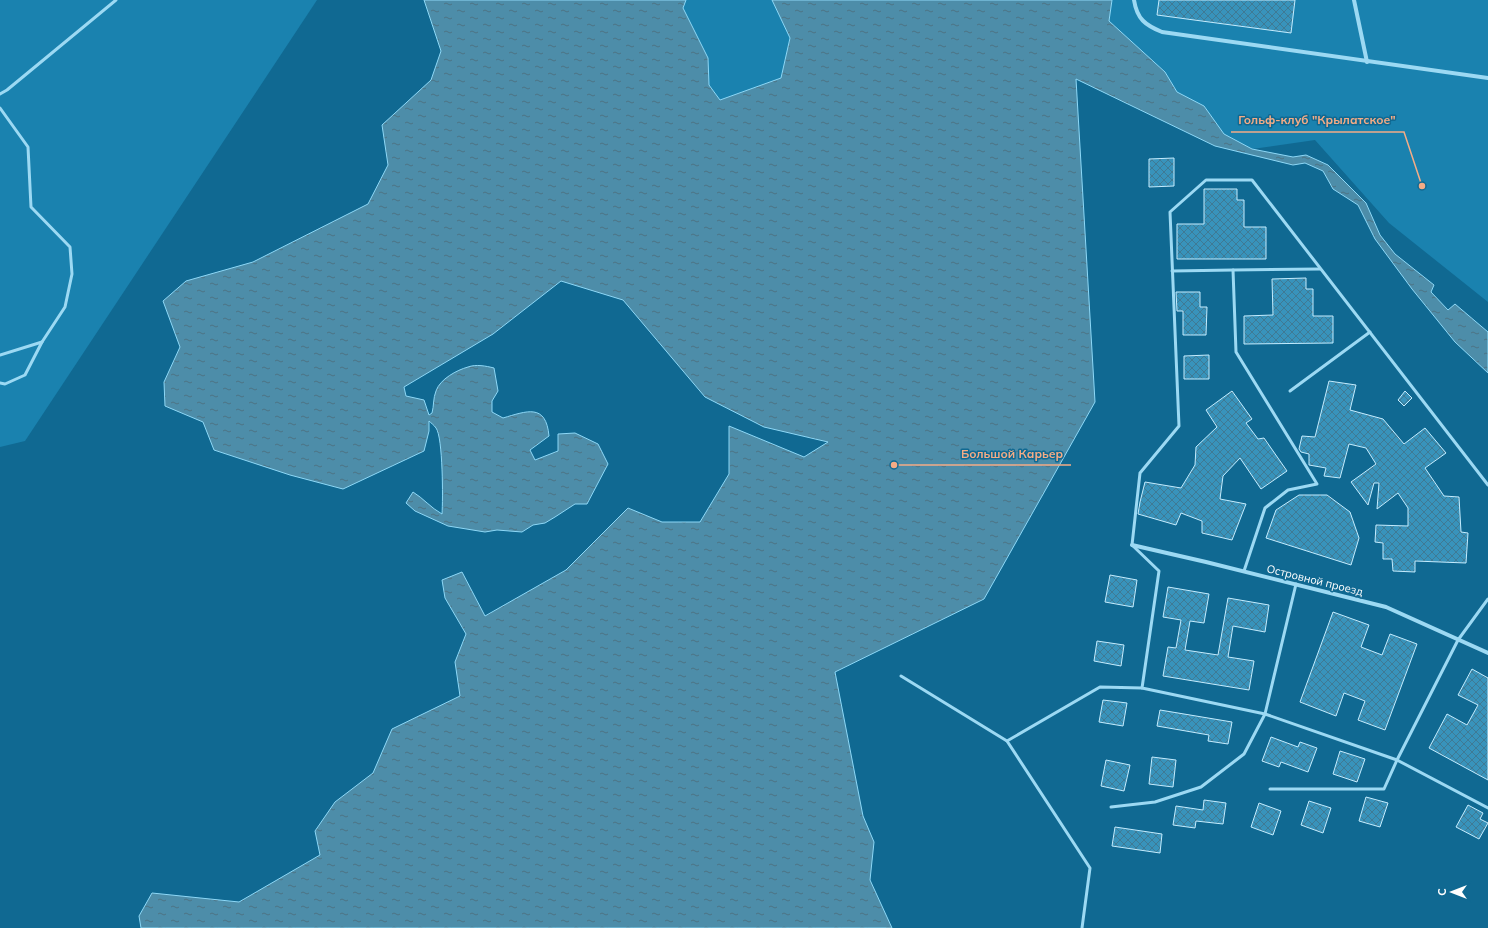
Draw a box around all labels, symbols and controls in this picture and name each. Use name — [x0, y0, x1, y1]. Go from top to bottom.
callout: Гольф-клуб "Крылатское" — [1231, 108, 1404, 132]
text: Гольф-клуб "Крылатское" — [1238, 112, 1396, 127]
callout: Большой Карьер — [953, 441, 1071, 465]
text: Большой Карьер — [961, 446, 1064, 461]
street label: Островной проезд — [1265, 561, 1365, 599]
north arrow — [1432, 872, 1472, 912]
text: С — [1435, 888, 1449, 896]

